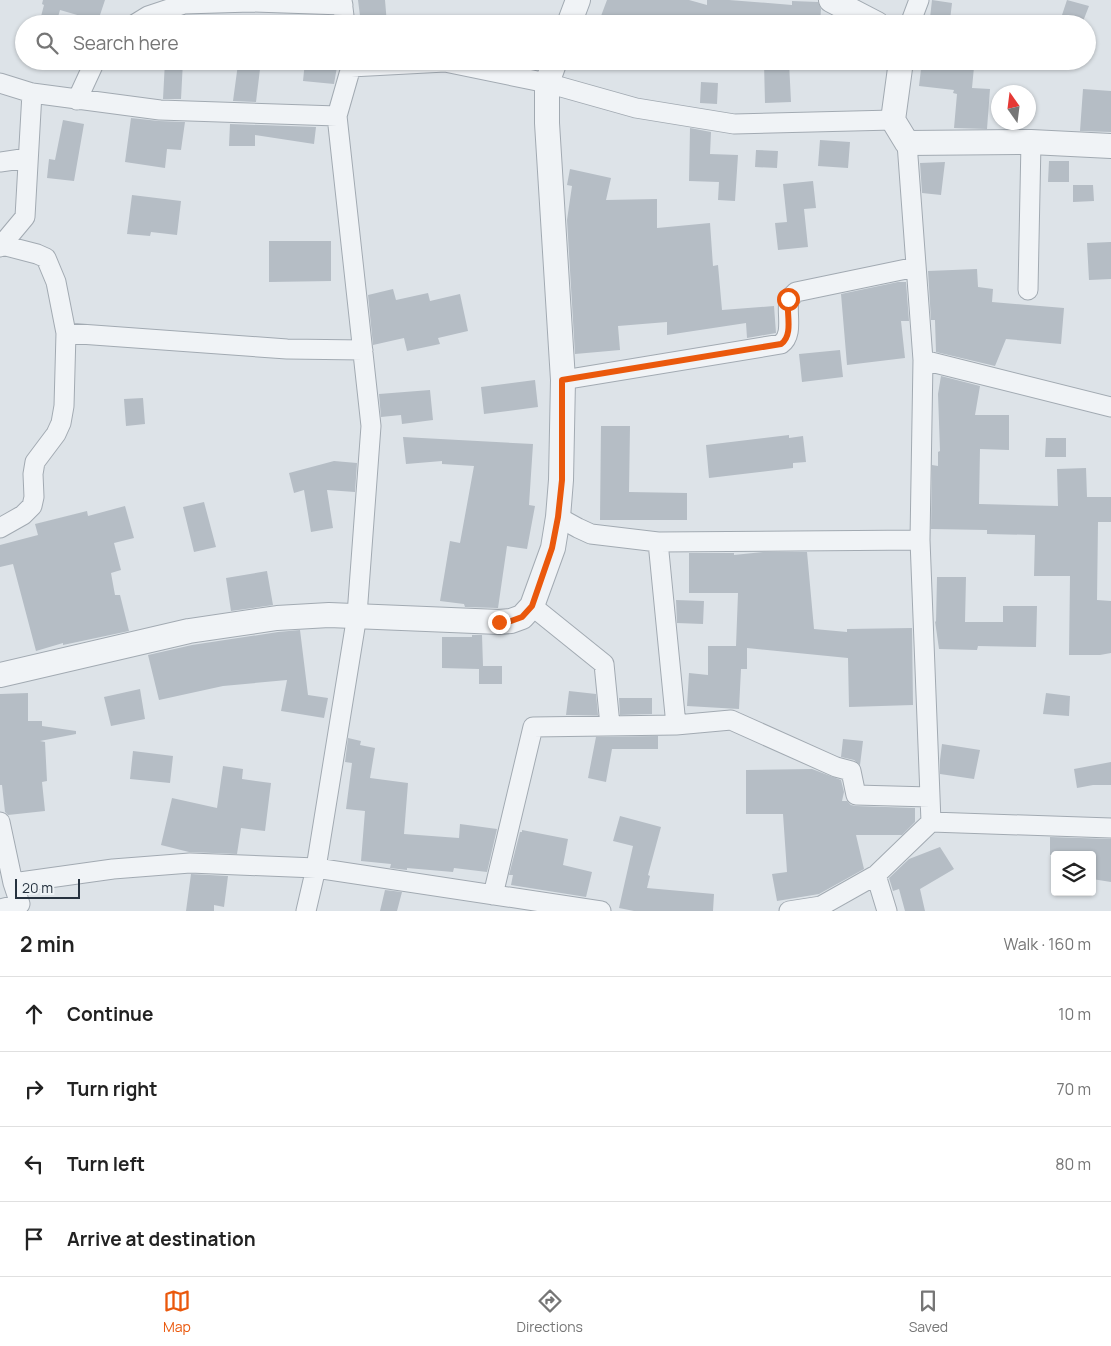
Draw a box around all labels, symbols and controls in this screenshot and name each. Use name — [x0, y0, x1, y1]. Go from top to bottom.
search box — [15, 15, 1096, 70]
icon: search — [33, 29, 61, 57]
text: Search here — [73, 30, 179, 56]
north arrow — [991, 85, 1036, 130]
route start — [777, 288, 800, 311]
route end — [488, 611, 511, 634]
map controls — [1051, 851, 1096, 896]
button: layers — [1051, 851, 1096, 896]
scale bar — [15, 876, 80, 899]
text: 20 m — [22, 878, 53, 897]
text: 2 min — [20, 930, 75, 958]
text: Walk · 160 m — [1003, 933, 1091, 955]
icon: ahead — [20, 1000, 48, 1028]
text: Continue — [67, 1001, 153, 1027]
text: 10 m — [1058, 1003, 1091, 1025]
icon: right — [20, 1075, 48, 1103]
text: Turn right — [67, 1076, 157, 1102]
text: 70 m — [1056, 1078, 1091, 1100]
icon: left — [20, 1150, 48, 1178]
text: Turn left — [67, 1151, 145, 1177]
text: 80 m — [1055, 1153, 1091, 1175]
icon: arrive — [20, 1225, 48, 1253]
text: Arrive at destination — [67, 1226, 256, 1252]
tab: Map — [163, 1287, 191, 1336]
tab: Directions — [517, 1287, 583, 1336]
tab: Saved — [909, 1287, 948, 1336]

